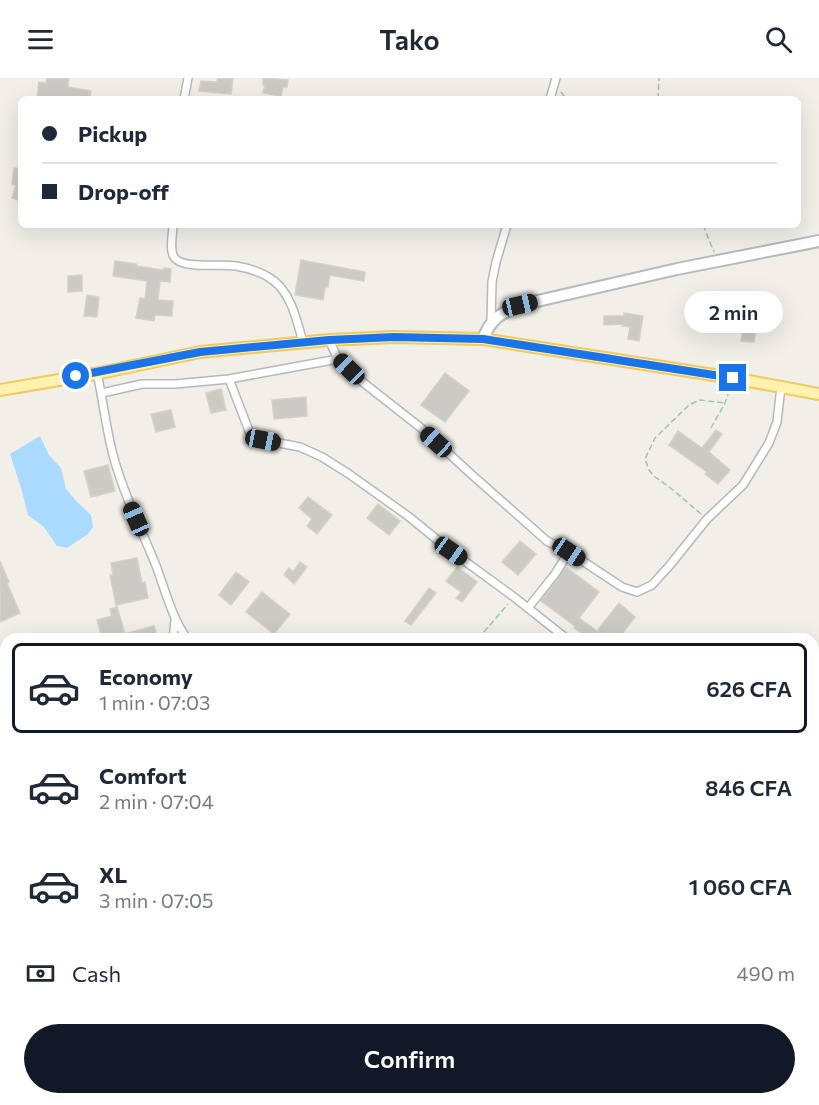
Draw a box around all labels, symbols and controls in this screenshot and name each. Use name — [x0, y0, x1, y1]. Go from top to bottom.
icon: menu — [24, 23, 57, 56]
text: Tako — [379, 23, 440, 56]
icon: search — [762, 23, 795, 56]
text: Pickup — [78, 120, 147, 147]
text: Drop-off — [78, 178, 169, 205]
callout: 2 min — [684, 291, 783, 333]
car — [500, 292, 540, 318]
text: 2 min — [709, 300, 758, 324]
car — [330, 350, 368, 388]
route start — [62, 362, 89, 389]
route end — [719, 364, 746, 391]
car — [417, 423, 455, 461]
car — [244, 428, 282, 452]
car — [120, 499, 152, 539]
car — [431, 533, 471, 569]
car — [549, 534, 589, 570]
icon: car — [27, 661, 81, 715]
text: Economy — [99, 663, 193, 690]
text: 626 CFA — [706, 675, 792, 702]
text: 1 min · 07:03 — [99, 690, 210, 714]
icon: car — [27, 760, 81, 814]
text: Comfort — [99, 762, 187, 789]
text: 846 CFA — [705, 774, 792, 801]
text: 2 min · 07:04 — [99, 789, 214, 813]
icon: car — [27, 859, 81, 913]
text: XL — [99, 861, 127, 888]
text: 1 060 CFA — [689, 873, 792, 900]
text: 3 min · 07:05 — [99, 888, 213, 912]
icon: cash — [24, 957, 57, 990]
text: Cash — [72, 960, 121, 987]
text: 490 m — [737, 961, 795, 985]
button: Confirm — [24, 1024, 795, 1093]

